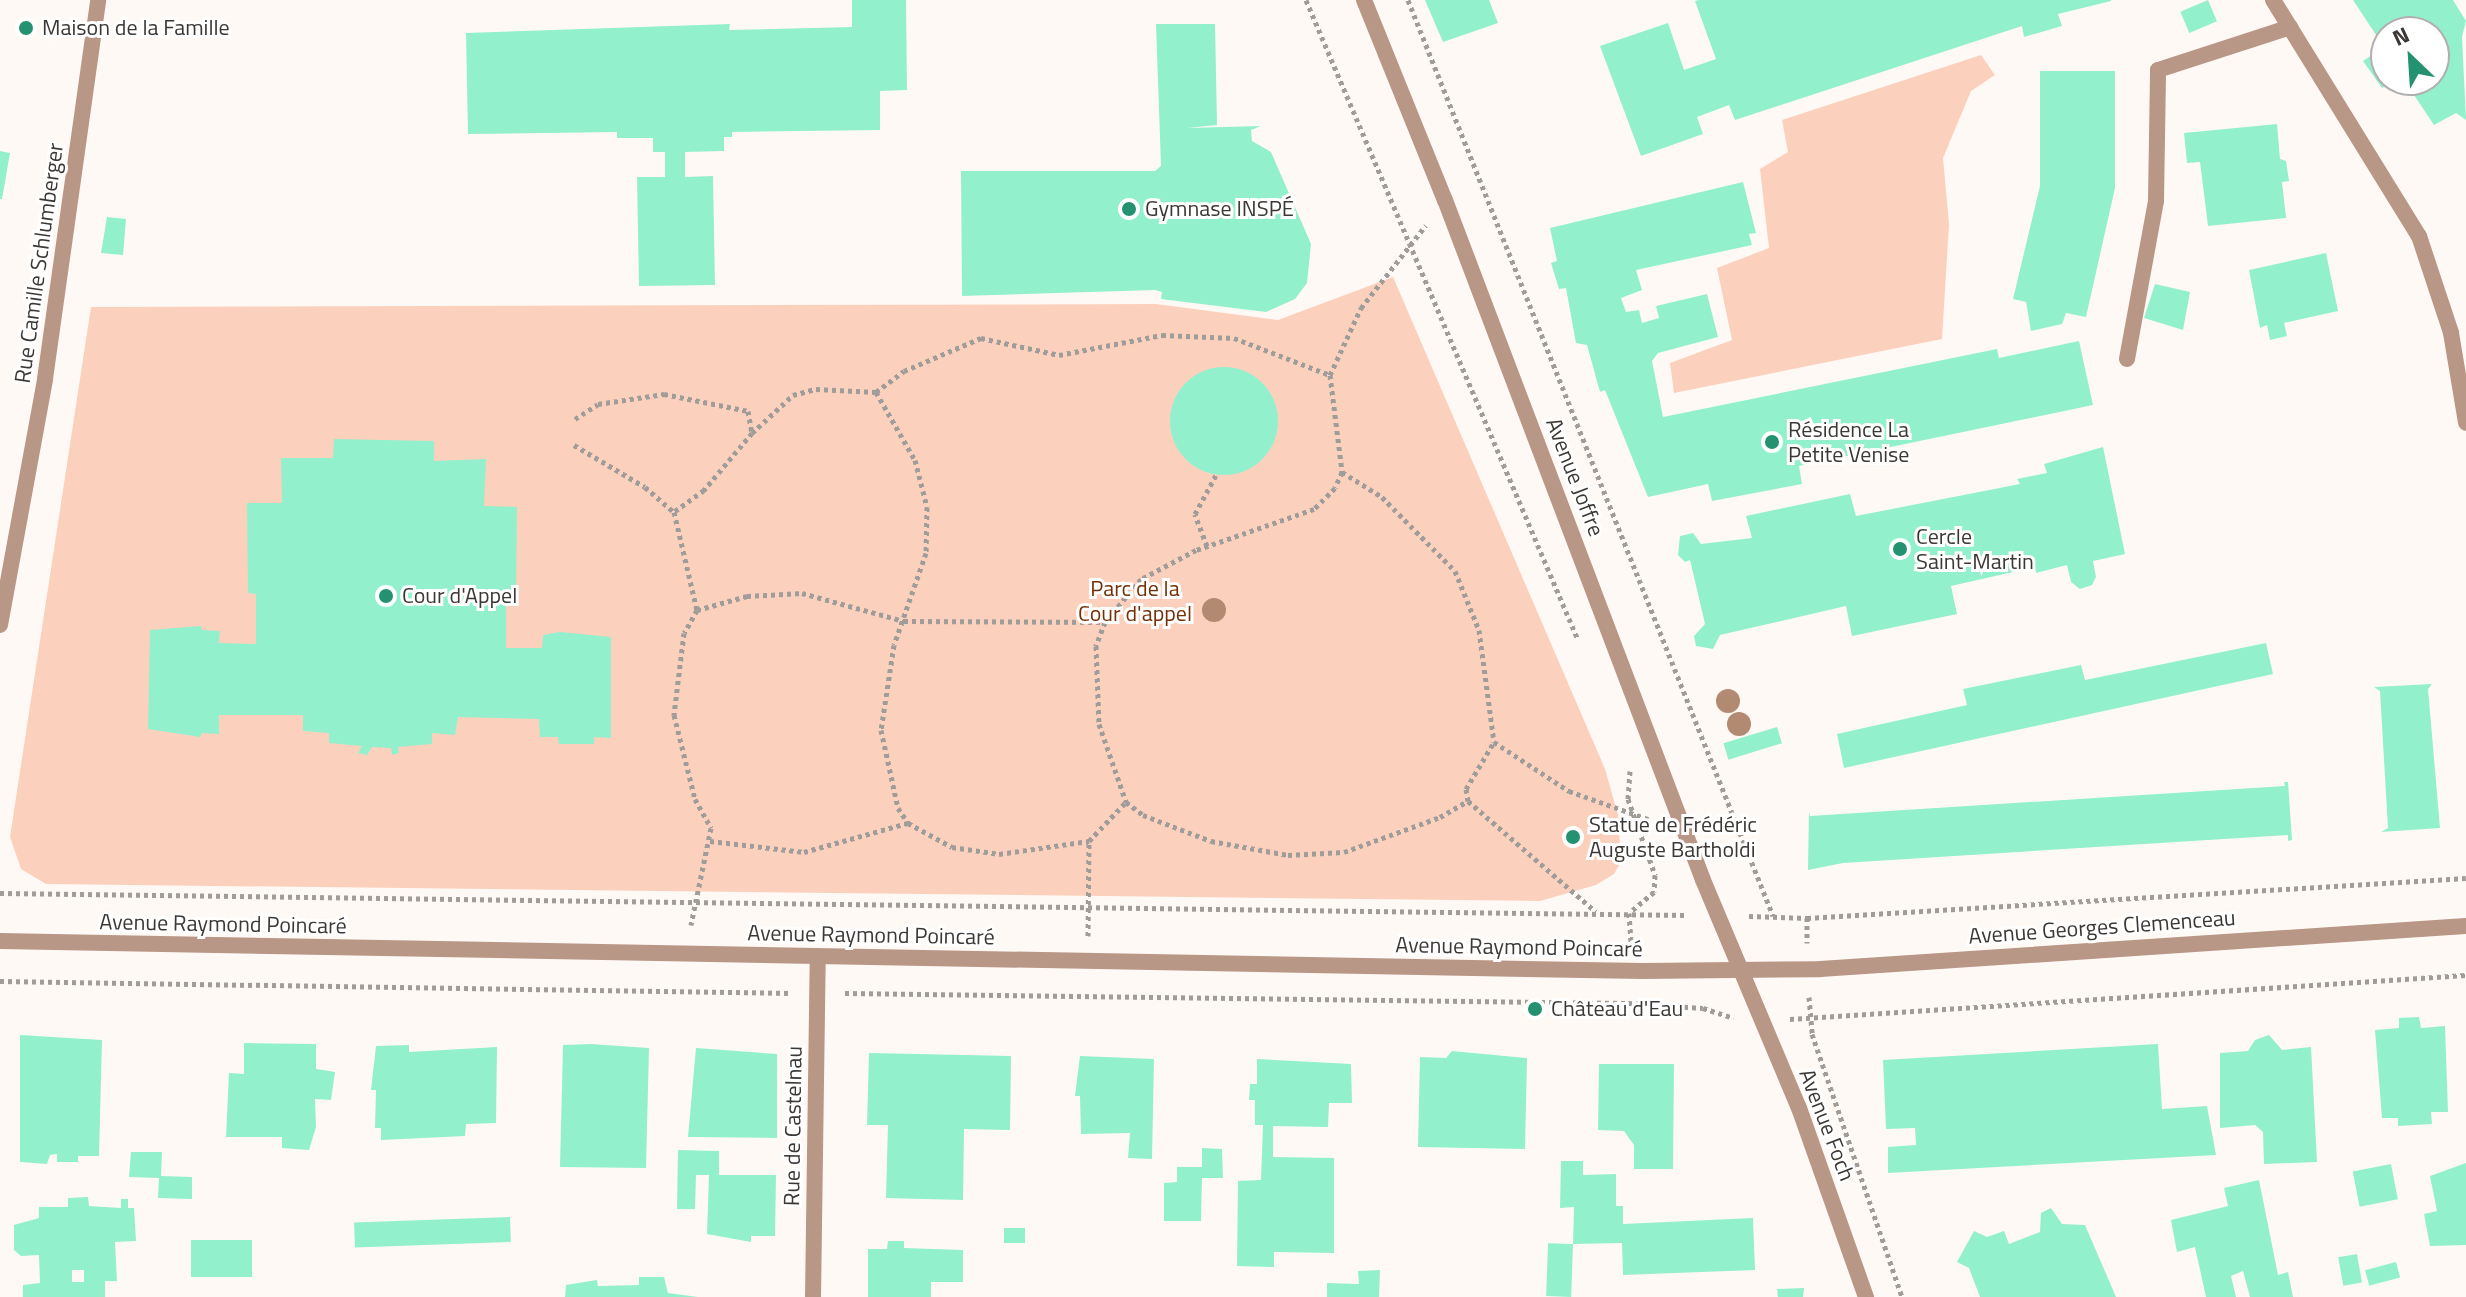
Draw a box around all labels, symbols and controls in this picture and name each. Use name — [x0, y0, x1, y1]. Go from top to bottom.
place label: Maison de la Famille — [42, 15, 230, 41]
north arrow — [2370, 16, 2450, 96]
text: N — [2387, 17, 2415, 55]
marker: Maison de la Famille — [17, 19, 35, 37]
street label: Rue Camille Schlumberger — [9, 141, 69, 385]
place label: Gymnase INSPÉ — [1145, 196, 1294, 222]
marker: Gymnase INSPÉ — [1120, 200, 1138, 218]
street label: Avenue Joffre — [1540, 414, 1610, 540]
place label: Résidence La Petite Venise — [1788, 416, 1909, 468]
marker: Résidence La Petite Venise — [1763, 433, 1781, 451]
place label: Cercle Saint-Martin — [1916, 523, 2034, 574]
marker: Cercle Saint-Martin — [1891, 540, 1909, 558]
park label: Parc de la Cour d'appel — [1078, 575, 1192, 626]
place label: Cour d'Appel — [402, 583, 517, 609]
marker: Cour d'Appel — [377, 587, 395, 605]
place label: Statue de Frédéric Auguste Bartholdi — [1589, 811, 1757, 862]
marker: Statue de Frédéric Auguste Bartholdi — [1564, 828, 1582, 846]
street label: Avenue Georges Clemenceau — [1968, 904, 2236, 950]
street label: Avenue Raymond Poincaré — [99, 909, 347, 939]
street label: Avenue Raymond Poincaré — [747, 920, 995, 950]
street label: Avenue Raymond Poincaré — [1395, 932, 1643, 962]
place label: Château d'Eau — [1551, 996, 1683, 1022]
marker: Château d'Eau — [1526, 1000, 1544, 1018]
street label: Rue de Castelnau — [778, 1046, 808, 1206]
street label: Avenue Foch — [1794, 1065, 1860, 1185]

